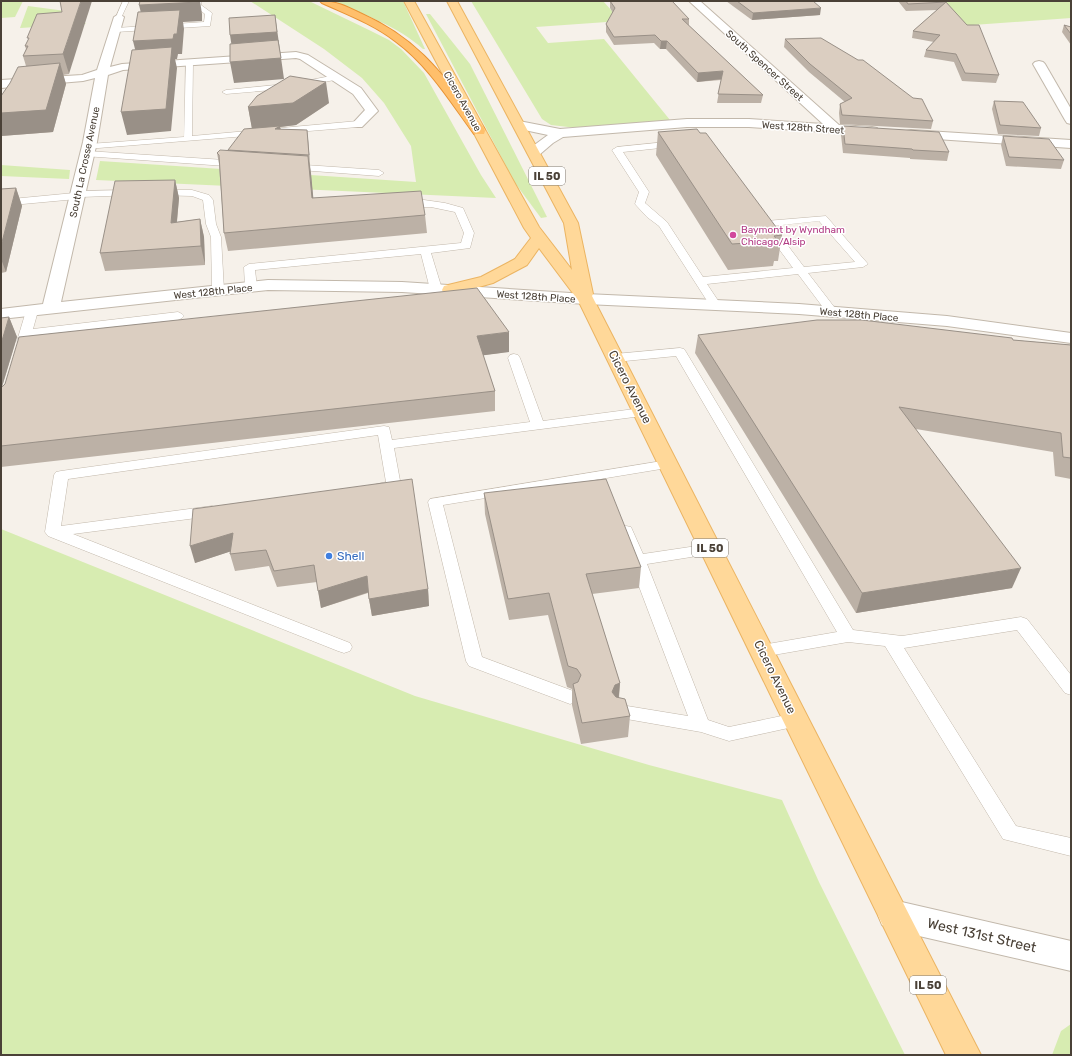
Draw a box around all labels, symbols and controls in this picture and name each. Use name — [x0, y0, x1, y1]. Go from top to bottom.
street label: South Spencer Street — [723, 28, 806, 104]
street label: Cicero Avenue — [441, 69, 484, 134]
street label: South La Crosse Avenue — [67, 105, 103, 219]
street label: West 128th Street — [761, 119, 845, 137]
road number: IL 50 — [529, 167, 565, 185]
place label: Baymont by Wyndham Chicago/Alsip — [741, 224, 845, 248]
marker: Baymont by Wyndham Chicago/Alsip — [728, 230, 738, 240]
street label: West 128th Place — [173, 282, 254, 302]
street label: West 128th Place — [496, 288, 576, 306]
street label: West 128th Place — [819, 306, 899, 324]
street label: Cicero Avenue — [606, 348, 655, 426]
road number: IL 50 — [692, 539, 728, 557]
place label: Shell — [337, 549, 364, 563]
marker: Shell — [324, 551, 334, 561]
street label: Cicero Avenue — [751, 638, 799, 716]
street label: West 131st Street — [926, 915, 1039, 956]
road number: IL 50 — [910, 976, 946, 994]

